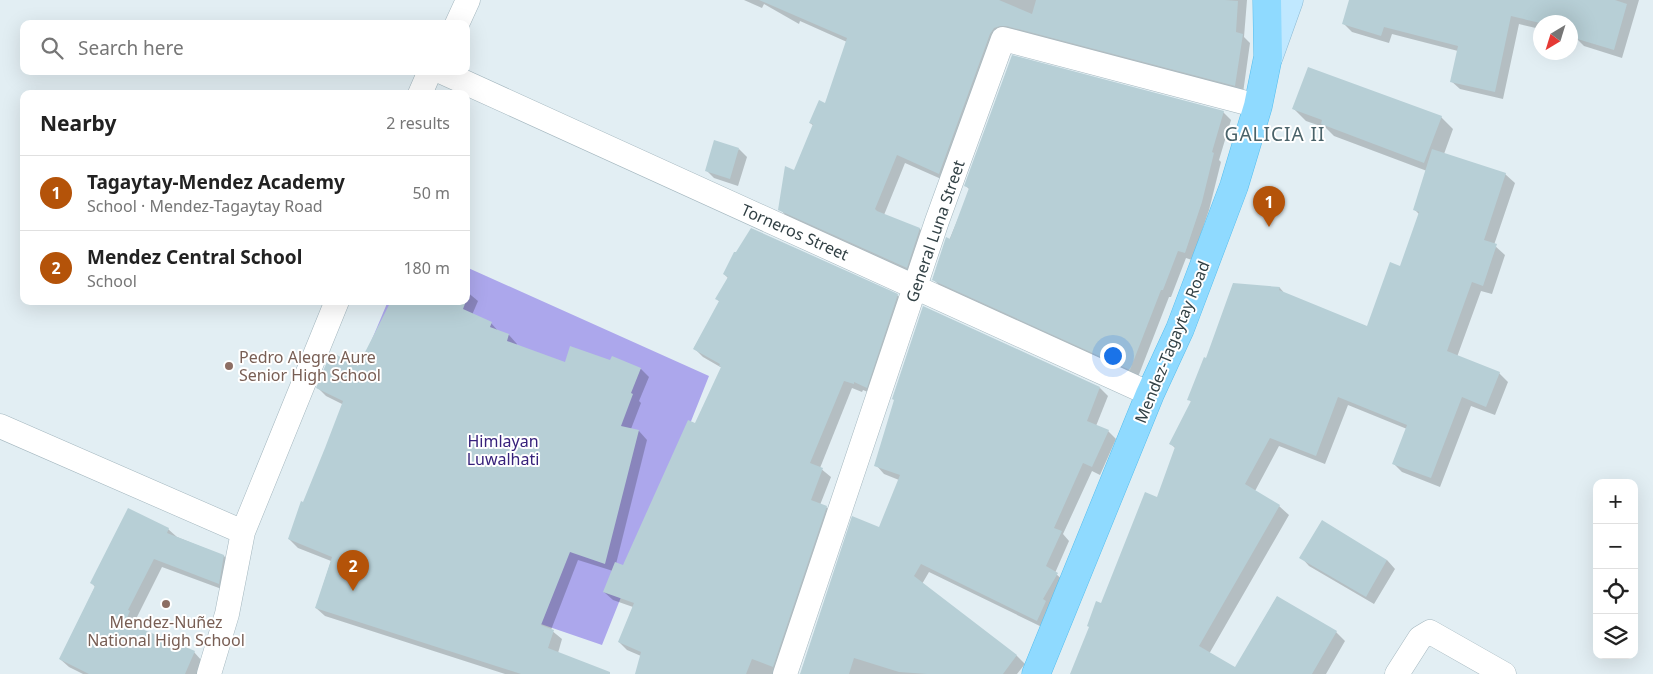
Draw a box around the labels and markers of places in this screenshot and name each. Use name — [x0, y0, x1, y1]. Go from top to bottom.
pin: 1 — [1253, 186, 1285, 227]
place label: Pedro Alegre Aure Senior High School — [239, 346, 381, 386]
marker: Pedro Alegre Aure Senior High School — [223, 360, 235, 372]
pin: 2 — [337, 550, 369, 591]
marker: Mendez-Nuñez National High School — [160, 598, 172, 610]
place label: Mendez-Nuñez National High School — [87, 611, 245, 651]

